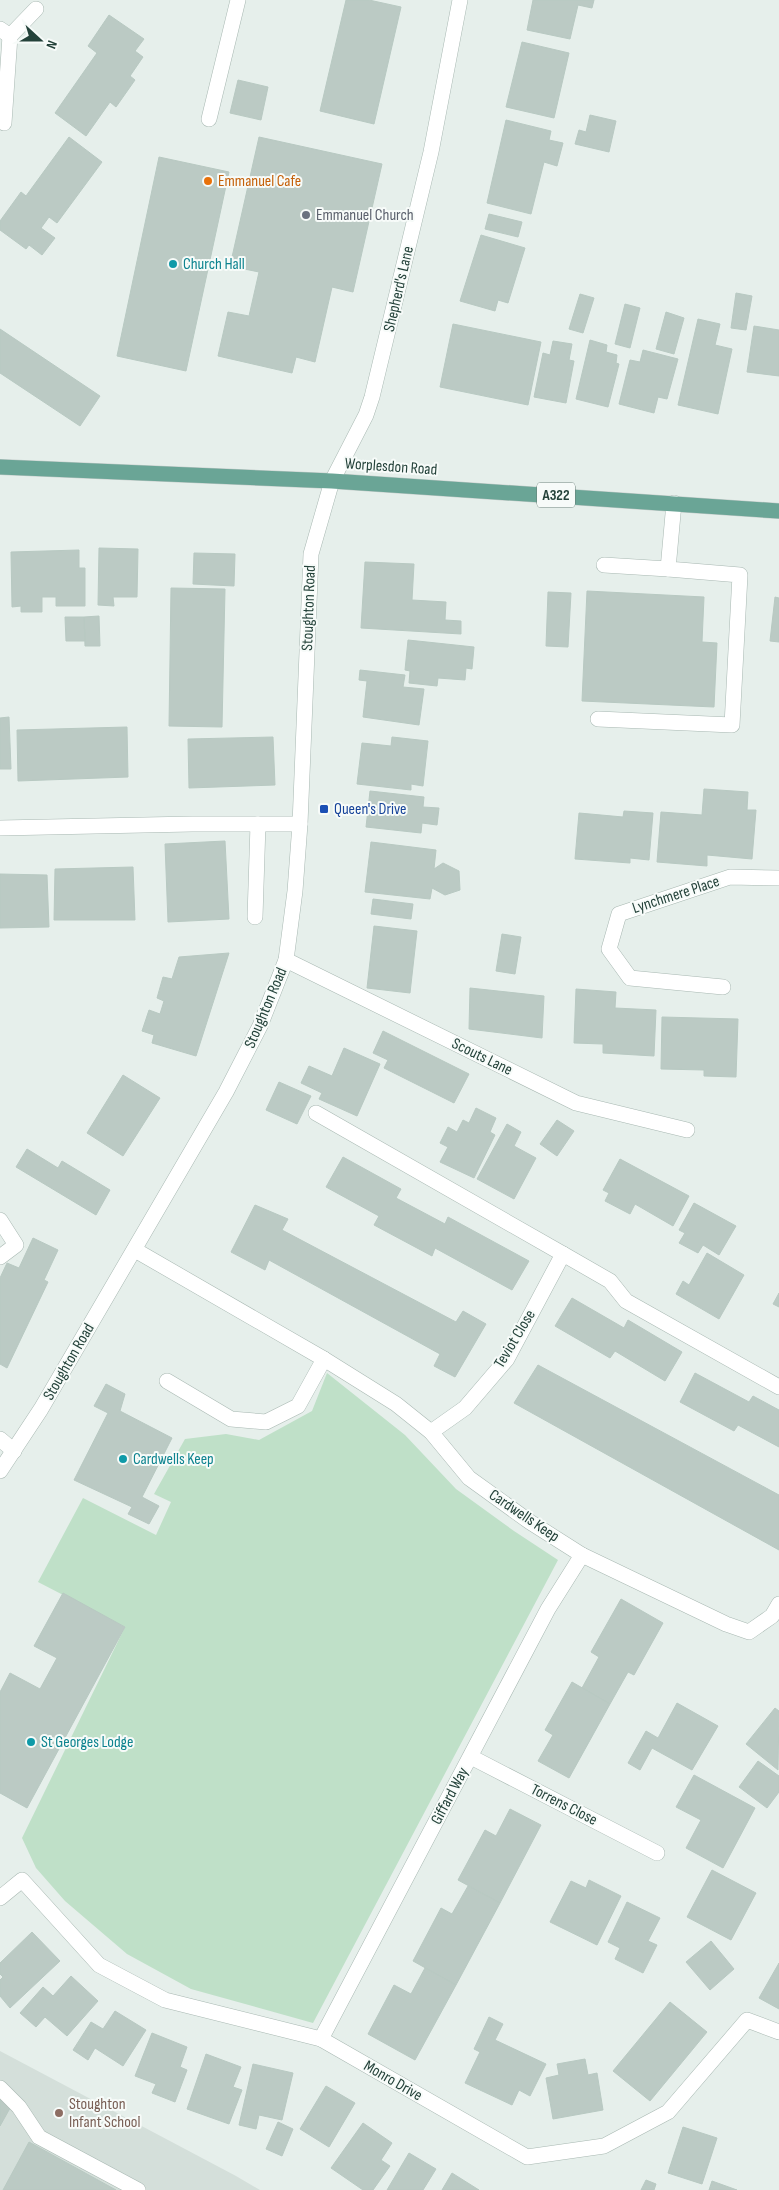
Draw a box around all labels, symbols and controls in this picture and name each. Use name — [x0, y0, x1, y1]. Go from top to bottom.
north arrow — [15, 15, 65, 65]
text: N — [42, 38, 61, 51]
place label: Emmanuel Cafe — [218, 172, 301, 191]
marker: Emmanuel Cafe — [202, 175, 214, 187]
place label: Emmanuel Church — [316, 206, 414, 225]
marker: Emmanuel Church — [300, 209, 312, 221]
street label: Shepherd's Lane — [380, 244, 418, 334]
place label: Church Hall — [183, 255, 245, 274]
marker: Church Hall — [167, 258, 179, 270]
street label: Worplesdon Road — [344, 454, 438, 480]
road number: A322 — [537, 482, 575, 508]
street label: Stoughton Road — [298, 565, 320, 651]
place label: Queen's Drive — [334, 800, 406, 819]
marker: Queen's Drive — [318, 803, 330, 815]
street label: Lynchmere Place — [630, 872, 722, 918]
street label: Stoughton Road — [241, 965, 291, 1051]
street label: Scouts Lane — [449, 1034, 515, 1080]
street label: Teviot Close — [490, 1306, 540, 1372]
street label: Stoughton Road — [39, 1320, 99, 1404]
place label: Cardwells Keep — [133, 1450, 214, 1469]
marker: Cardwells Keep — [117, 1453, 129, 1465]
street label: Cardwells Keep — [485, 1486, 563, 1546]
place label: St Georges Lodge — [41, 1733, 133, 1752]
marker: St Georges Lodge — [25, 1736, 37, 1748]
street label: Giffard Way — [427, 1764, 473, 1828]
street label: Torrens Close — [528, 1780, 600, 1830]
street label: Monro Drive — [360, 2057, 426, 2105]
place label: Stoughton Infant School — [69, 2095, 140, 2132]
marker: Stoughton Infant School — [53, 2107, 65, 2119]

